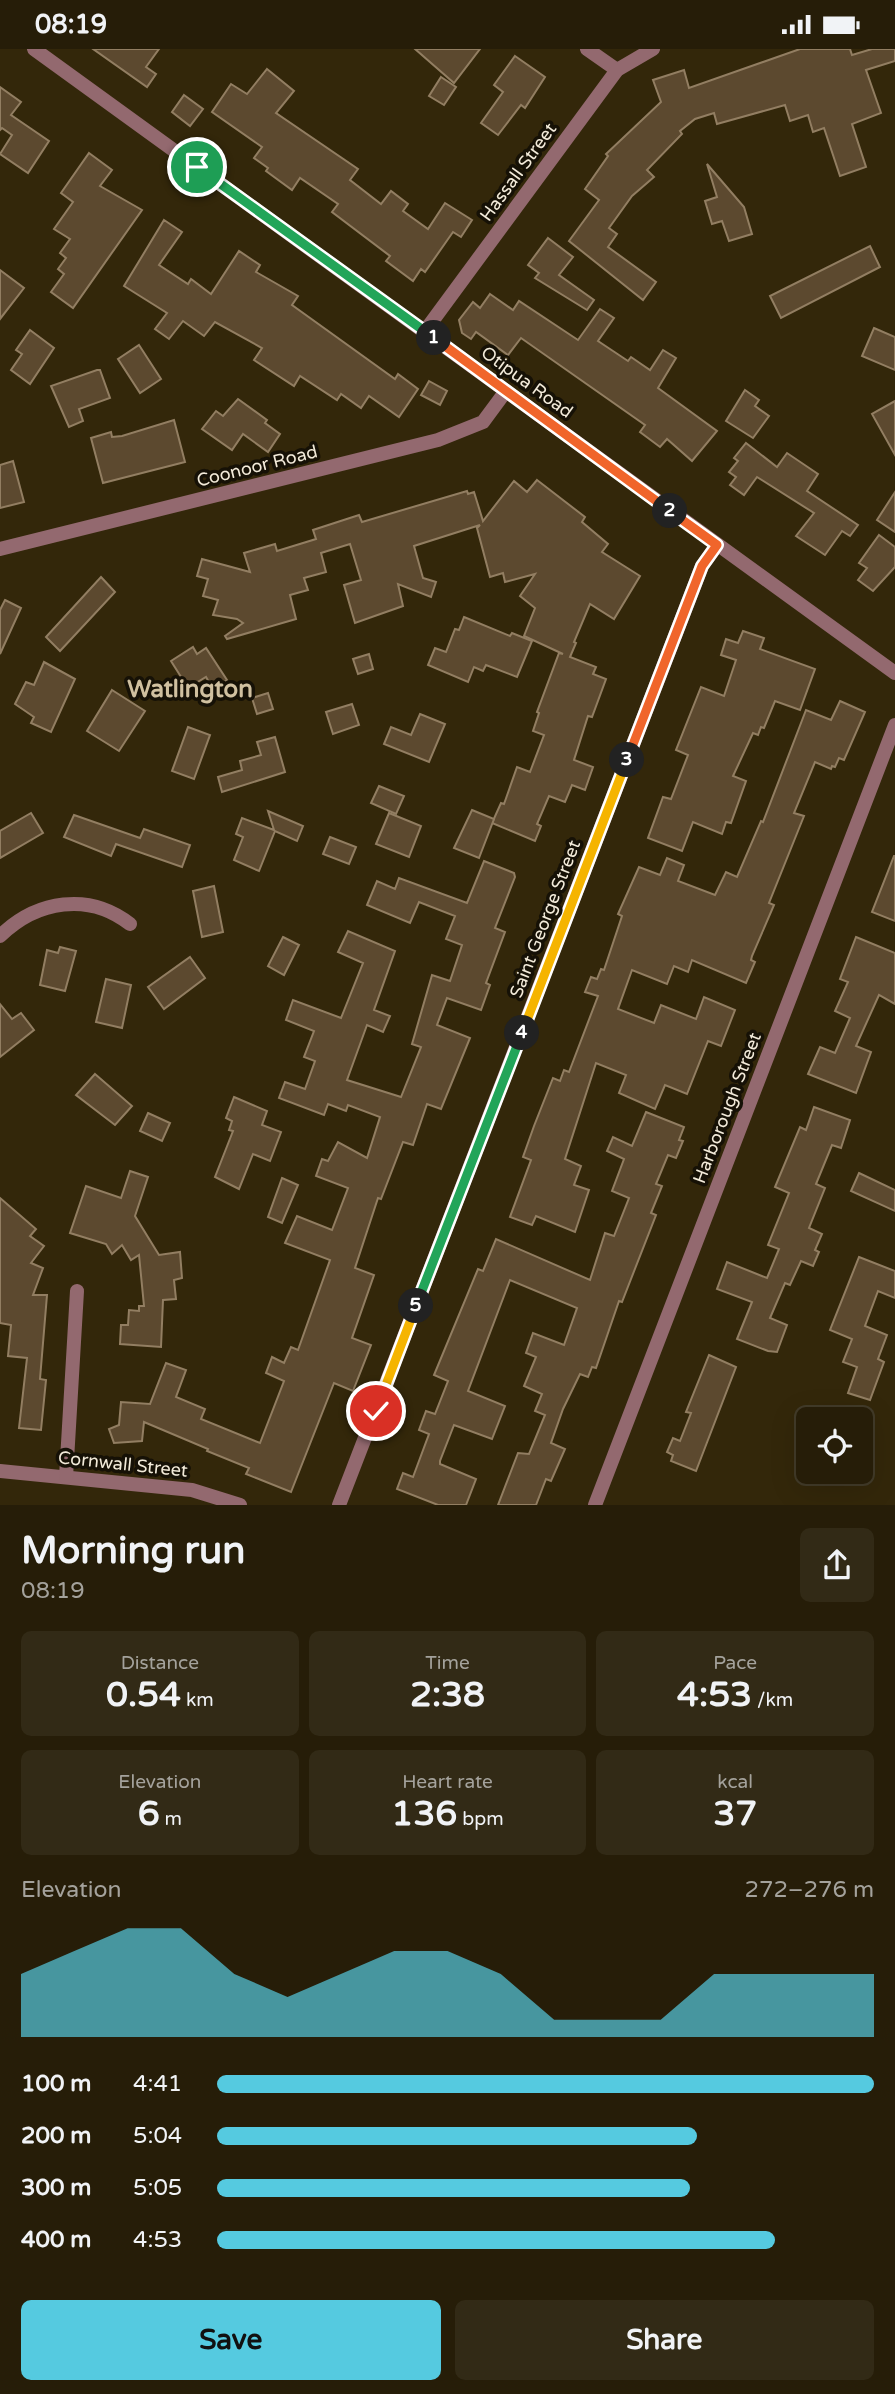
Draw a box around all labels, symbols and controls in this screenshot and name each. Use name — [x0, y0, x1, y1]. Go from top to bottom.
text: 08:19 — [35, 9, 107, 40]
street label: Hassall Street — [475, 118, 561, 225]
pin — [167, 137, 227, 197]
icon: arrive — [178, 148, 216, 186]
pin: 1 — [416, 321, 452, 355]
text: 1 — [428, 326, 439, 348]
street label: Otipua Road — [477, 341, 577, 423]
street label: Coonoor Road — [194, 440, 320, 492]
pin: 2 — [652, 493, 688, 529]
text: 2 — [664, 499, 675, 521]
district label: Watlington — [127, 675, 253, 704]
pin: 3 — [610, 743, 644, 777]
text: 3 — [621, 748, 632, 770]
street label: Saint George Street — [505, 837, 585, 1001]
pin: 4 — [504, 1016, 540, 1051]
text: 4 — [516, 1021, 527, 1043]
street label: Harborough Street — [688, 1029, 766, 1187]
pin: 5 — [398, 1289, 434, 1323]
text: 5 — [410, 1294, 421, 1316]
pin — [346, 1381, 406, 1441]
icon: check — [357, 1392, 395, 1430]
map controls — [796, 1407, 873, 1484]
button: locate — [796, 1407, 873, 1484]
street label: Cornwall Street — [57, 1446, 189, 1482]
text: Morning run — [21, 1528, 245, 1574]
button: share — [800, 1528, 874, 1602]
text: 08:19 — [21, 1577, 85, 1605]
text: Distance — [121, 1652, 199, 1674]
text: Time — [425, 1652, 470, 1674]
text: Pace — [713, 1652, 757, 1674]
text: 0.54 — [106, 1674, 181, 1716]
text: 2:38 — [410, 1674, 485, 1716]
text: 4:53 — [677, 1674, 752, 1716]
text: km — [181, 1689, 214, 1711]
text: /km — [752, 1689, 793, 1711]
text: Elevation — [118, 1771, 201, 1793]
text: Heart rate — [402, 1771, 493, 1793]
text: kcal — [717, 1771, 753, 1793]
text: 6 — [138, 1793, 160, 1835]
text: 136 — [391, 1793, 457, 1835]
text: 37 — [713, 1793, 757, 1835]
text: m — [160, 1808, 182, 1830]
text: bpm — [457, 1808, 504, 1830]
text: Elevation — [21, 1876, 122, 1904]
text: 272–276 m — [745, 1876, 874, 1904]
text: 100 m — [21, 2070, 91, 2098]
text: 4:41 — [133, 2070, 182, 2098]
text: 200 m — [21, 2122, 91, 2150]
text: 5:04 — [133, 2122, 182, 2150]
text: 300 m — [21, 2174, 91, 2202]
text: 5:05 — [133, 2174, 182, 2202]
text: 400 m — [21, 2226, 91, 2254]
text: 4:53 — [133, 2226, 182, 2254]
button: Save — [21, 2300, 441, 2380]
button: Share — [455, 2300, 874, 2380]

